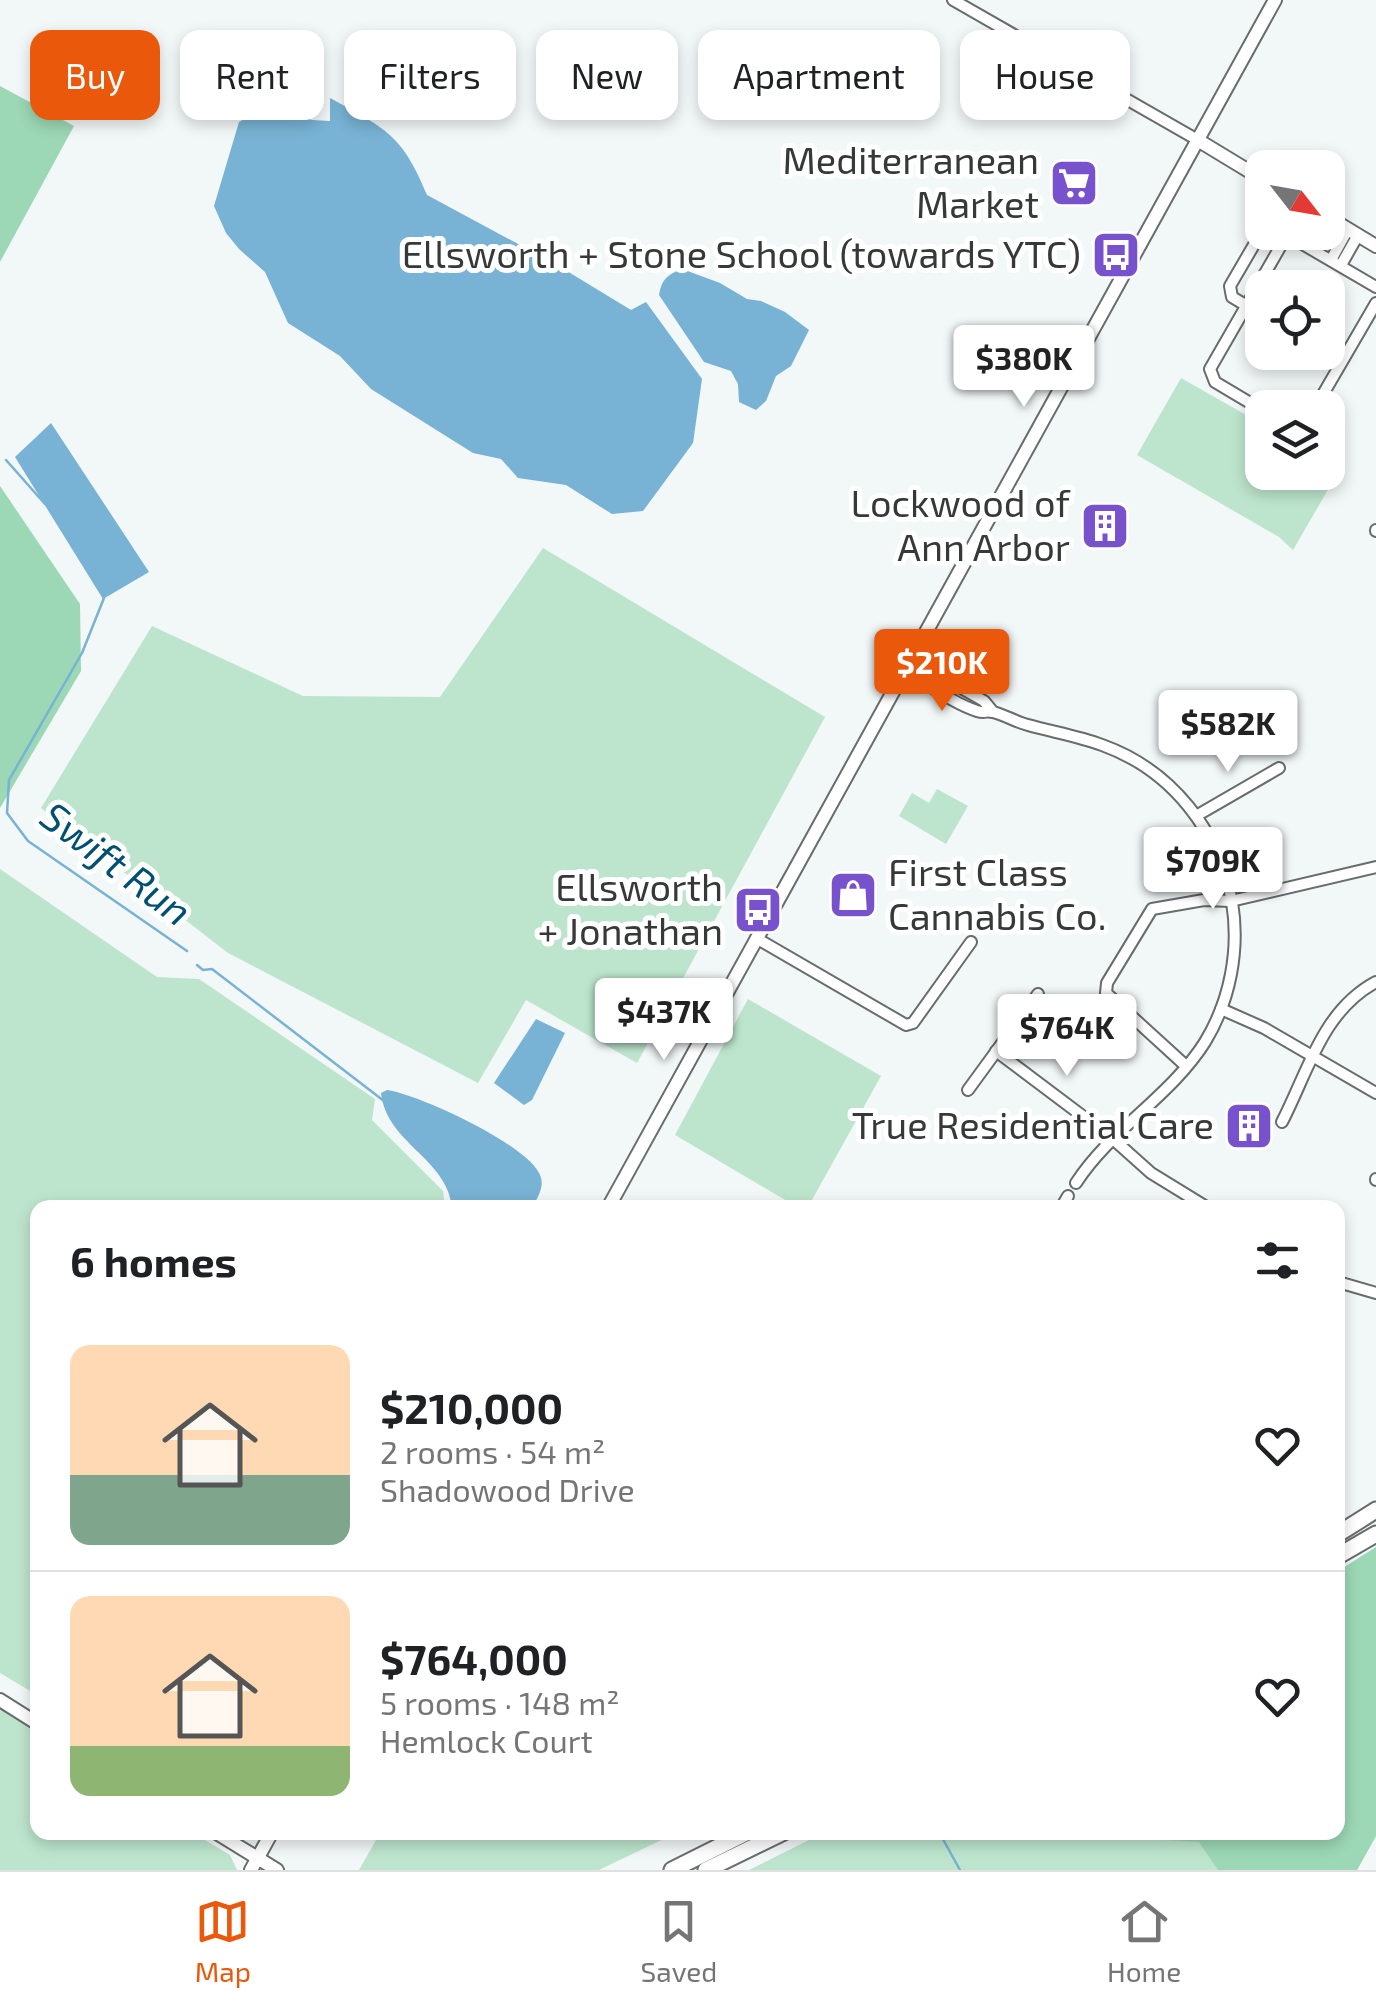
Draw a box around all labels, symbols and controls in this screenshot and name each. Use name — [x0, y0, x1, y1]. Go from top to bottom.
chip: Buy — [30, 30, 160, 120]
chip: Rent — [180, 30, 324, 120]
chip: Filters — [344, 30, 516, 120]
chip: New — [536, 30, 678, 120]
chip: Apartment — [698, 30, 940, 120]
chip: House — [960, 30, 1130, 120]
place label: Mediterranean Market — [782, 136, 1039, 226]
north arrow — [1245, 150, 1345, 250]
map controls — [1245, 150, 1345, 490]
supermarket icon: Mediterranean Market — [1048, 157, 1100, 209]
bus stop icon: Ellsworth + Stone School (towards YTC) — [1090, 229, 1142, 281]
place label: Ellsworth + Stone School (towards YTC) — [402, 230, 1081, 276]
button: locate — [1245, 270, 1345, 370]
pin: $380K — [954, 325, 1094, 410]
text: $380K — [975, 338, 1073, 376]
button: layers — [1245, 390, 1345, 490]
place label: Lockwood of Ann Arbor — [850, 479, 1072, 569]
building icon: Lockwood of Ann Arbor — [1079, 500, 1131, 552]
pin: $210K — [872, 629, 1012, 714]
text: $210K — [896, 642, 988, 680]
pin: $582K — [1158, 690, 1298, 775]
text: $582K — [1180, 703, 1276, 741]
water label: Swift Run — [33, 790, 202, 934]
pin: $709K — [1143, 827, 1283, 912]
text: $709K — [1166, 840, 1260, 878]
place label: First Class Cannabis Co. — [888, 848, 1106, 938]
place label: Ellsworth + Jonathan — [537, 863, 723, 953]
shop icon: First Class Cannabis Co. — [827, 869, 879, 921]
bus stop icon: Ellsworth + Jonathan — [732, 884, 784, 936]
pin: $437K — [594, 978, 734, 1063]
text: $437K — [617, 991, 711, 1029]
pin: $764K — [997, 994, 1137, 1079]
text: $764K — [1019, 1007, 1115, 1045]
building icon: True Residential Care — [1223, 1100, 1275, 1152]
place label: True Residential Care — [852, 1101, 1214, 1147]
icon: filters — [1250, 1233, 1305, 1288]
text: 6 homes — [70, 1235, 237, 1285]
text: $210,000 — [380, 1382, 563, 1432]
icon: home — [150, 1385, 270, 1505]
icon: heart — [1250, 1418, 1305, 1473]
text: 2 rooms · 54 m² — [380, 1432, 605, 1470]
text: Shadowood Drive — [380, 1470, 635, 1508]
text: $764,000 — [380, 1633, 568, 1683]
icon: home — [150, 1636, 270, 1756]
icon: heart — [1250, 1669, 1305, 1724]
text: 5 rooms · 148 m² — [380, 1683, 619, 1721]
text: Hemlock Court — [380, 1721, 593, 1759]
tab: Map — [195, 1894, 251, 1988]
tab: Saved — [641, 1894, 717, 1988]
tab: Home — [1107, 1894, 1181, 1988]

